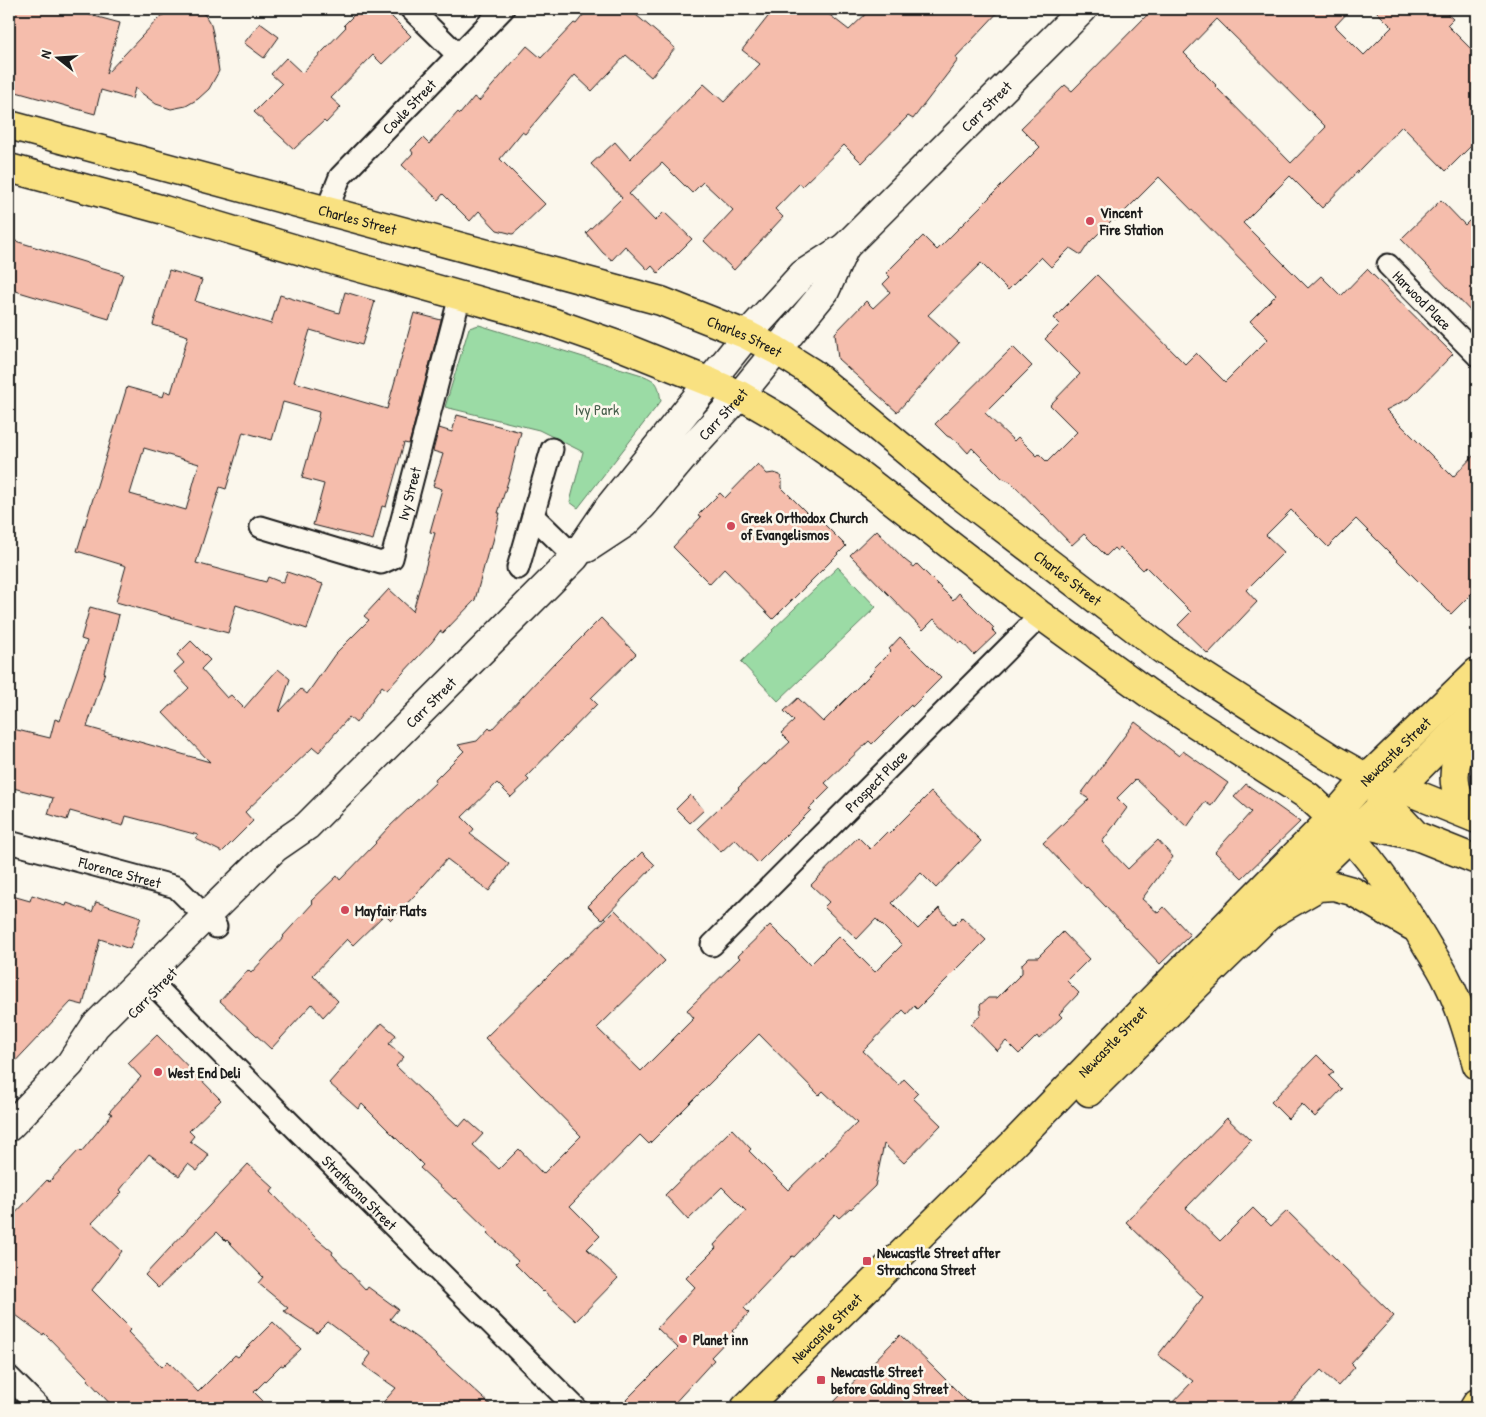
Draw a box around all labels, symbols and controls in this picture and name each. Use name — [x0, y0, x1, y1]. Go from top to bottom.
north arrow — [32, 32, 82, 82]
text: N — [35, 47, 55, 60]
street label: Cowle Street — [377, 73, 441, 139]
street label: Carr Street — [956, 75, 1017, 136]
street label: Charles Street — [316, 198, 400, 240]
place label: Vincent Fire Station — [1099, 202, 1164, 240]
marker: Vincent Fire Station — [1084, 215, 1096, 227]
street label: Harwood Place — [1388, 265, 1457, 334]
street label: Charles Street — [704, 310, 787, 362]
street label: Carr Street — [693, 383, 753, 445]
park label: Ivy Park — [575, 399, 619, 420]
street label: Ivy Street — [392, 464, 426, 522]
place label: Greek Orthodox Church of Evangelismos — [741, 507, 868, 546]
marker: Greek Orthodox Church of Evangelismos — [725, 520, 737, 532]
street label: Charles Street — [1030, 545, 1107, 611]
street label: Carr Street — [400, 671, 461, 732]
street label: Newcastle Street — [1354, 711, 1436, 791]
street label: Prospect Place — [840, 745, 912, 817]
street label: Florence Street — [76, 851, 164, 893]
place label: Mayfair Flats — [355, 900, 427, 922]
marker: Mayfair Flats — [339, 904, 351, 916]
street label: Carr Street — [122, 962, 182, 1023]
street label: Newcastle Street — [1073, 1000, 1152, 1082]
place label: West End Deli — [168, 1062, 241, 1083]
marker: West End Deli — [152, 1066, 164, 1078]
street label: Strathcona Street — [318, 1150, 403, 1235]
place label: Newcastle Street after Strachcona Street — [877, 1242, 1001, 1280]
marker: Newcastle Street after Strachcona Street — [861, 1255, 873, 1267]
street label: Newcastle Street — [786, 1288, 867, 1368]
place label: Planet inn — [693, 1329, 749, 1350]
marker: Planet inn — [677, 1333, 689, 1345]
place label: Newcastle Street before Golding Street — [831, 1361, 949, 1400]
marker: Newcastle Street before Golding Street — [815, 1374, 827, 1386]

